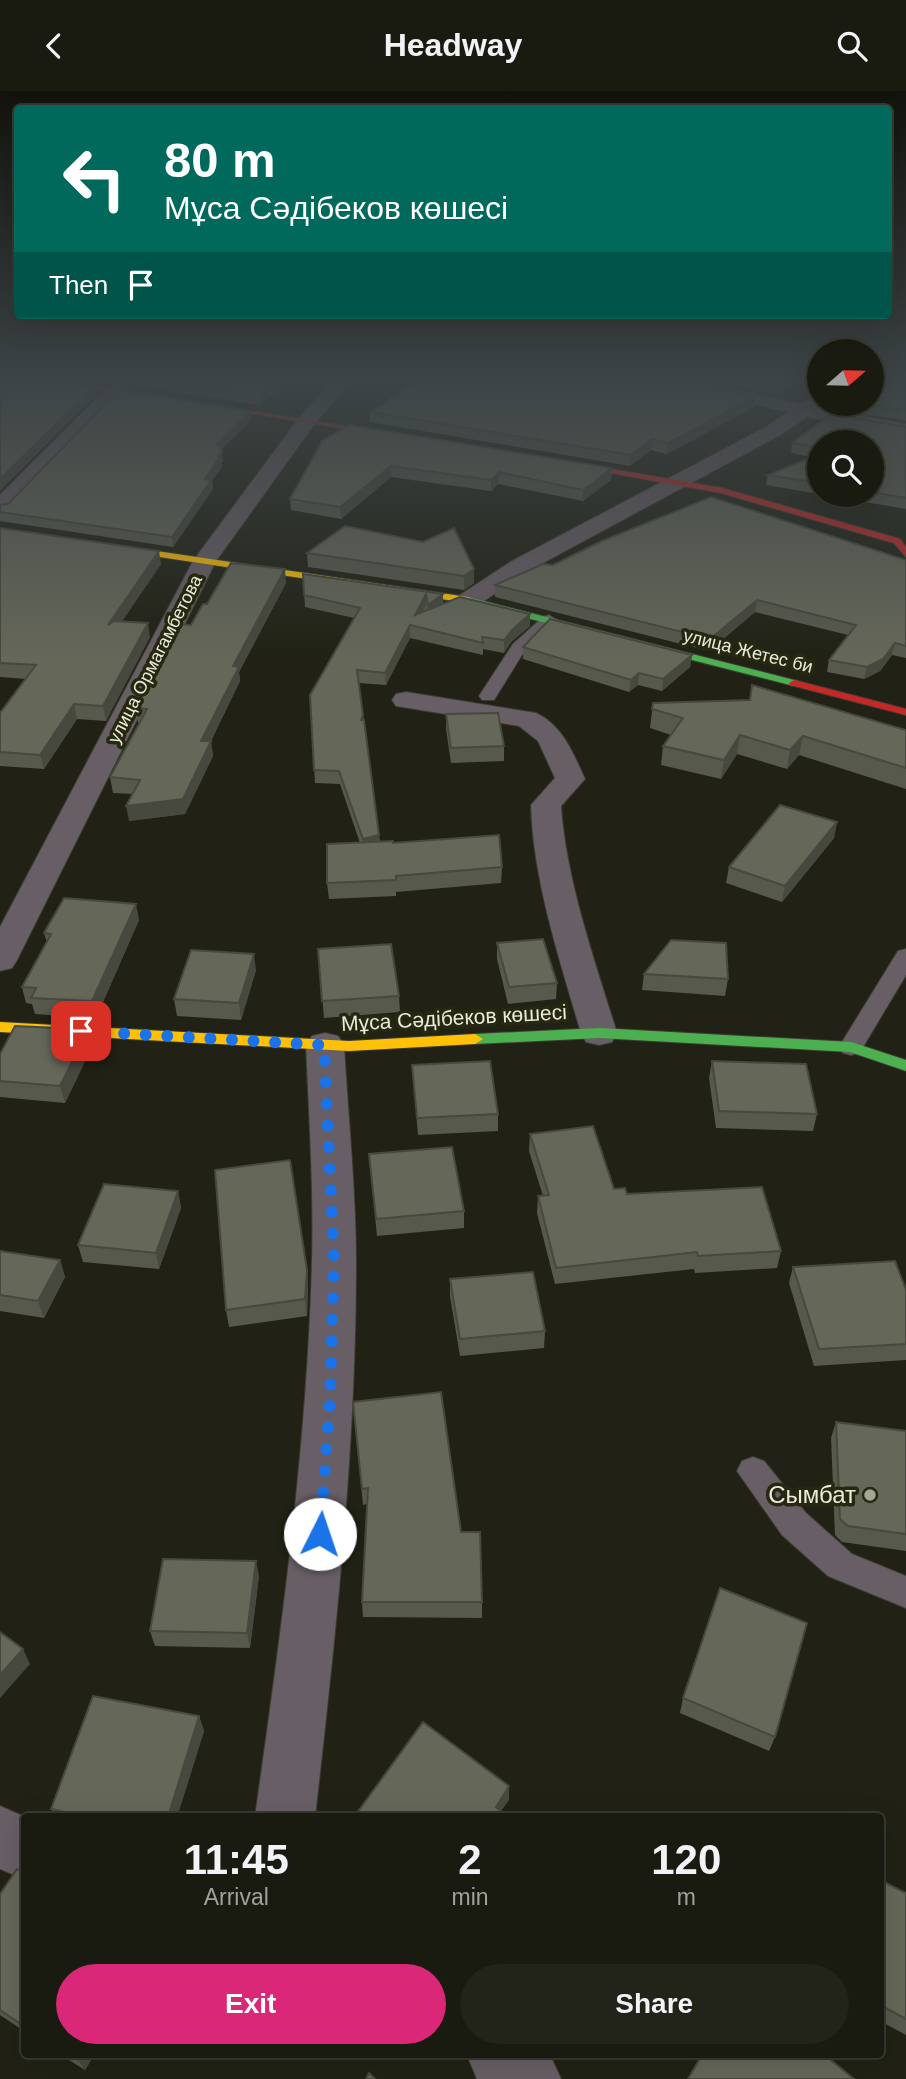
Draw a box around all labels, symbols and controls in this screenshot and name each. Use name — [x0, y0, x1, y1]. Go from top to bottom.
icon: back — [35, 27, 73, 65]
text: Headway — [384, 27, 522, 63]
icon: search — [833, 27, 871, 65]
icon: left — [49, 133, 140, 224]
text: 80 m — [164, 133, 276, 187]
text: Мұса Сәдібеков көшесі — [164, 190, 508, 226]
icon: arrive — [122, 266, 160, 304]
text: Then — [49, 270, 108, 300]
north arrow — [807, 339, 884, 417]
map controls — [807, 339, 884, 507]
button: search — [807, 430, 884, 507]
street label: улица Ормагамбетова — [104, 571, 207, 746]
street label: улица Жетес би — [681, 625, 815, 677]
street label: Мұса Сәдібеков көшесі — [341, 1000, 567, 1035]
pin — [51, 1001, 111, 1061]
icon: arrive — [62, 1012, 100, 1050]
place label: Сымбат — [768, 1481, 856, 1508]
marker: Сымбат — [862, 1487, 878, 1503]
position arrow — [283, 1497, 357, 1571]
text: 11:45 — [184, 1836, 289, 1883]
text: 2 — [458, 1836, 482, 1883]
text: 120 — [651, 1836, 721, 1883]
text: Arrival — [204, 1884, 269, 1910]
text: min — [451, 1884, 489, 1910]
text: m — [677, 1884, 696, 1910]
button: Exit — [56, 1964, 446, 2044]
button: Share — [460, 1964, 849, 2044]

